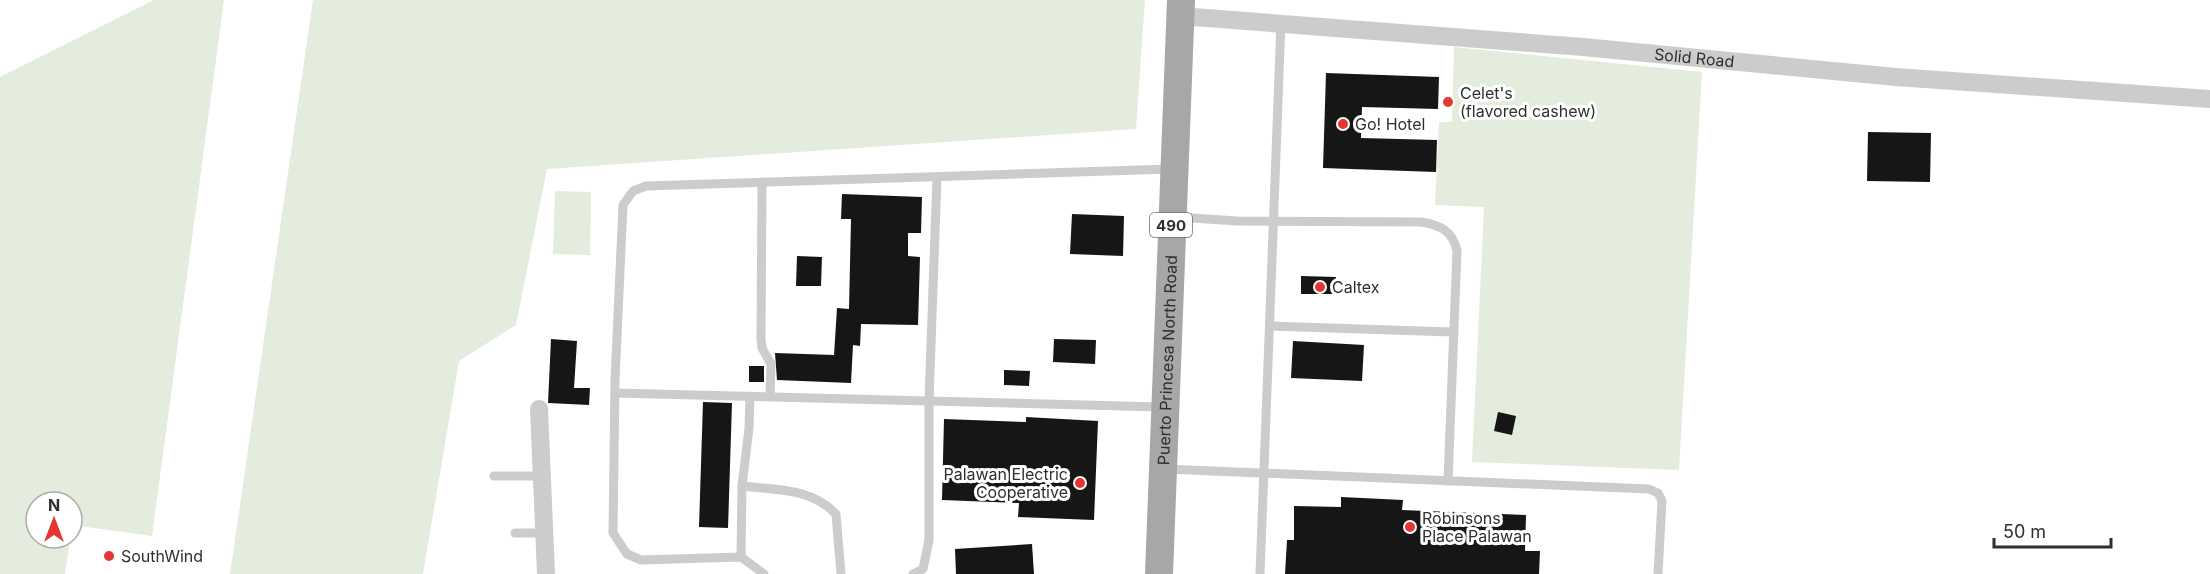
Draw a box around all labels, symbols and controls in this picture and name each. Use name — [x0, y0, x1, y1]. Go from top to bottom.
street label: Solid Road — [1653, 44, 1735, 71]
place label: Celet's (flavored cashew) — [1460, 83, 1596, 121]
marker: Celet's (flavored cashew) — [1441, 95, 1455, 109]
place label: Go! Hotel — [1355, 114, 1425, 134]
marker: Go! Hotel — [1336, 117, 1350, 131]
road number: 490 — [1150, 213, 1192, 237]
street label: Puerto Princesa North Road — [1153, 255, 1181, 466]
place label: Caltex — [1332, 277, 1380, 297]
marker: Caltex — [1313, 280, 1327, 294]
place label: Palawan Electric Cooperative — [943, 464, 1068, 502]
marker: Palawan Electric Cooperative — [1073, 476, 1087, 490]
north arrow — [24, 490, 84, 550]
text: N — [48, 495, 60, 515]
place label: Robinsons Place Palawan — [1422, 508, 1532, 546]
scale bar — [1994, 511, 2111, 549]
marker: Robinsons Place Palawan — [1403, 520, 1417, 534]
text: 50 m — [2003, 521, 2046, 542]
place label: SouthWind — [121, 546, 203, 566]
marker: SouthWind — [102, 549, 116, 563]

